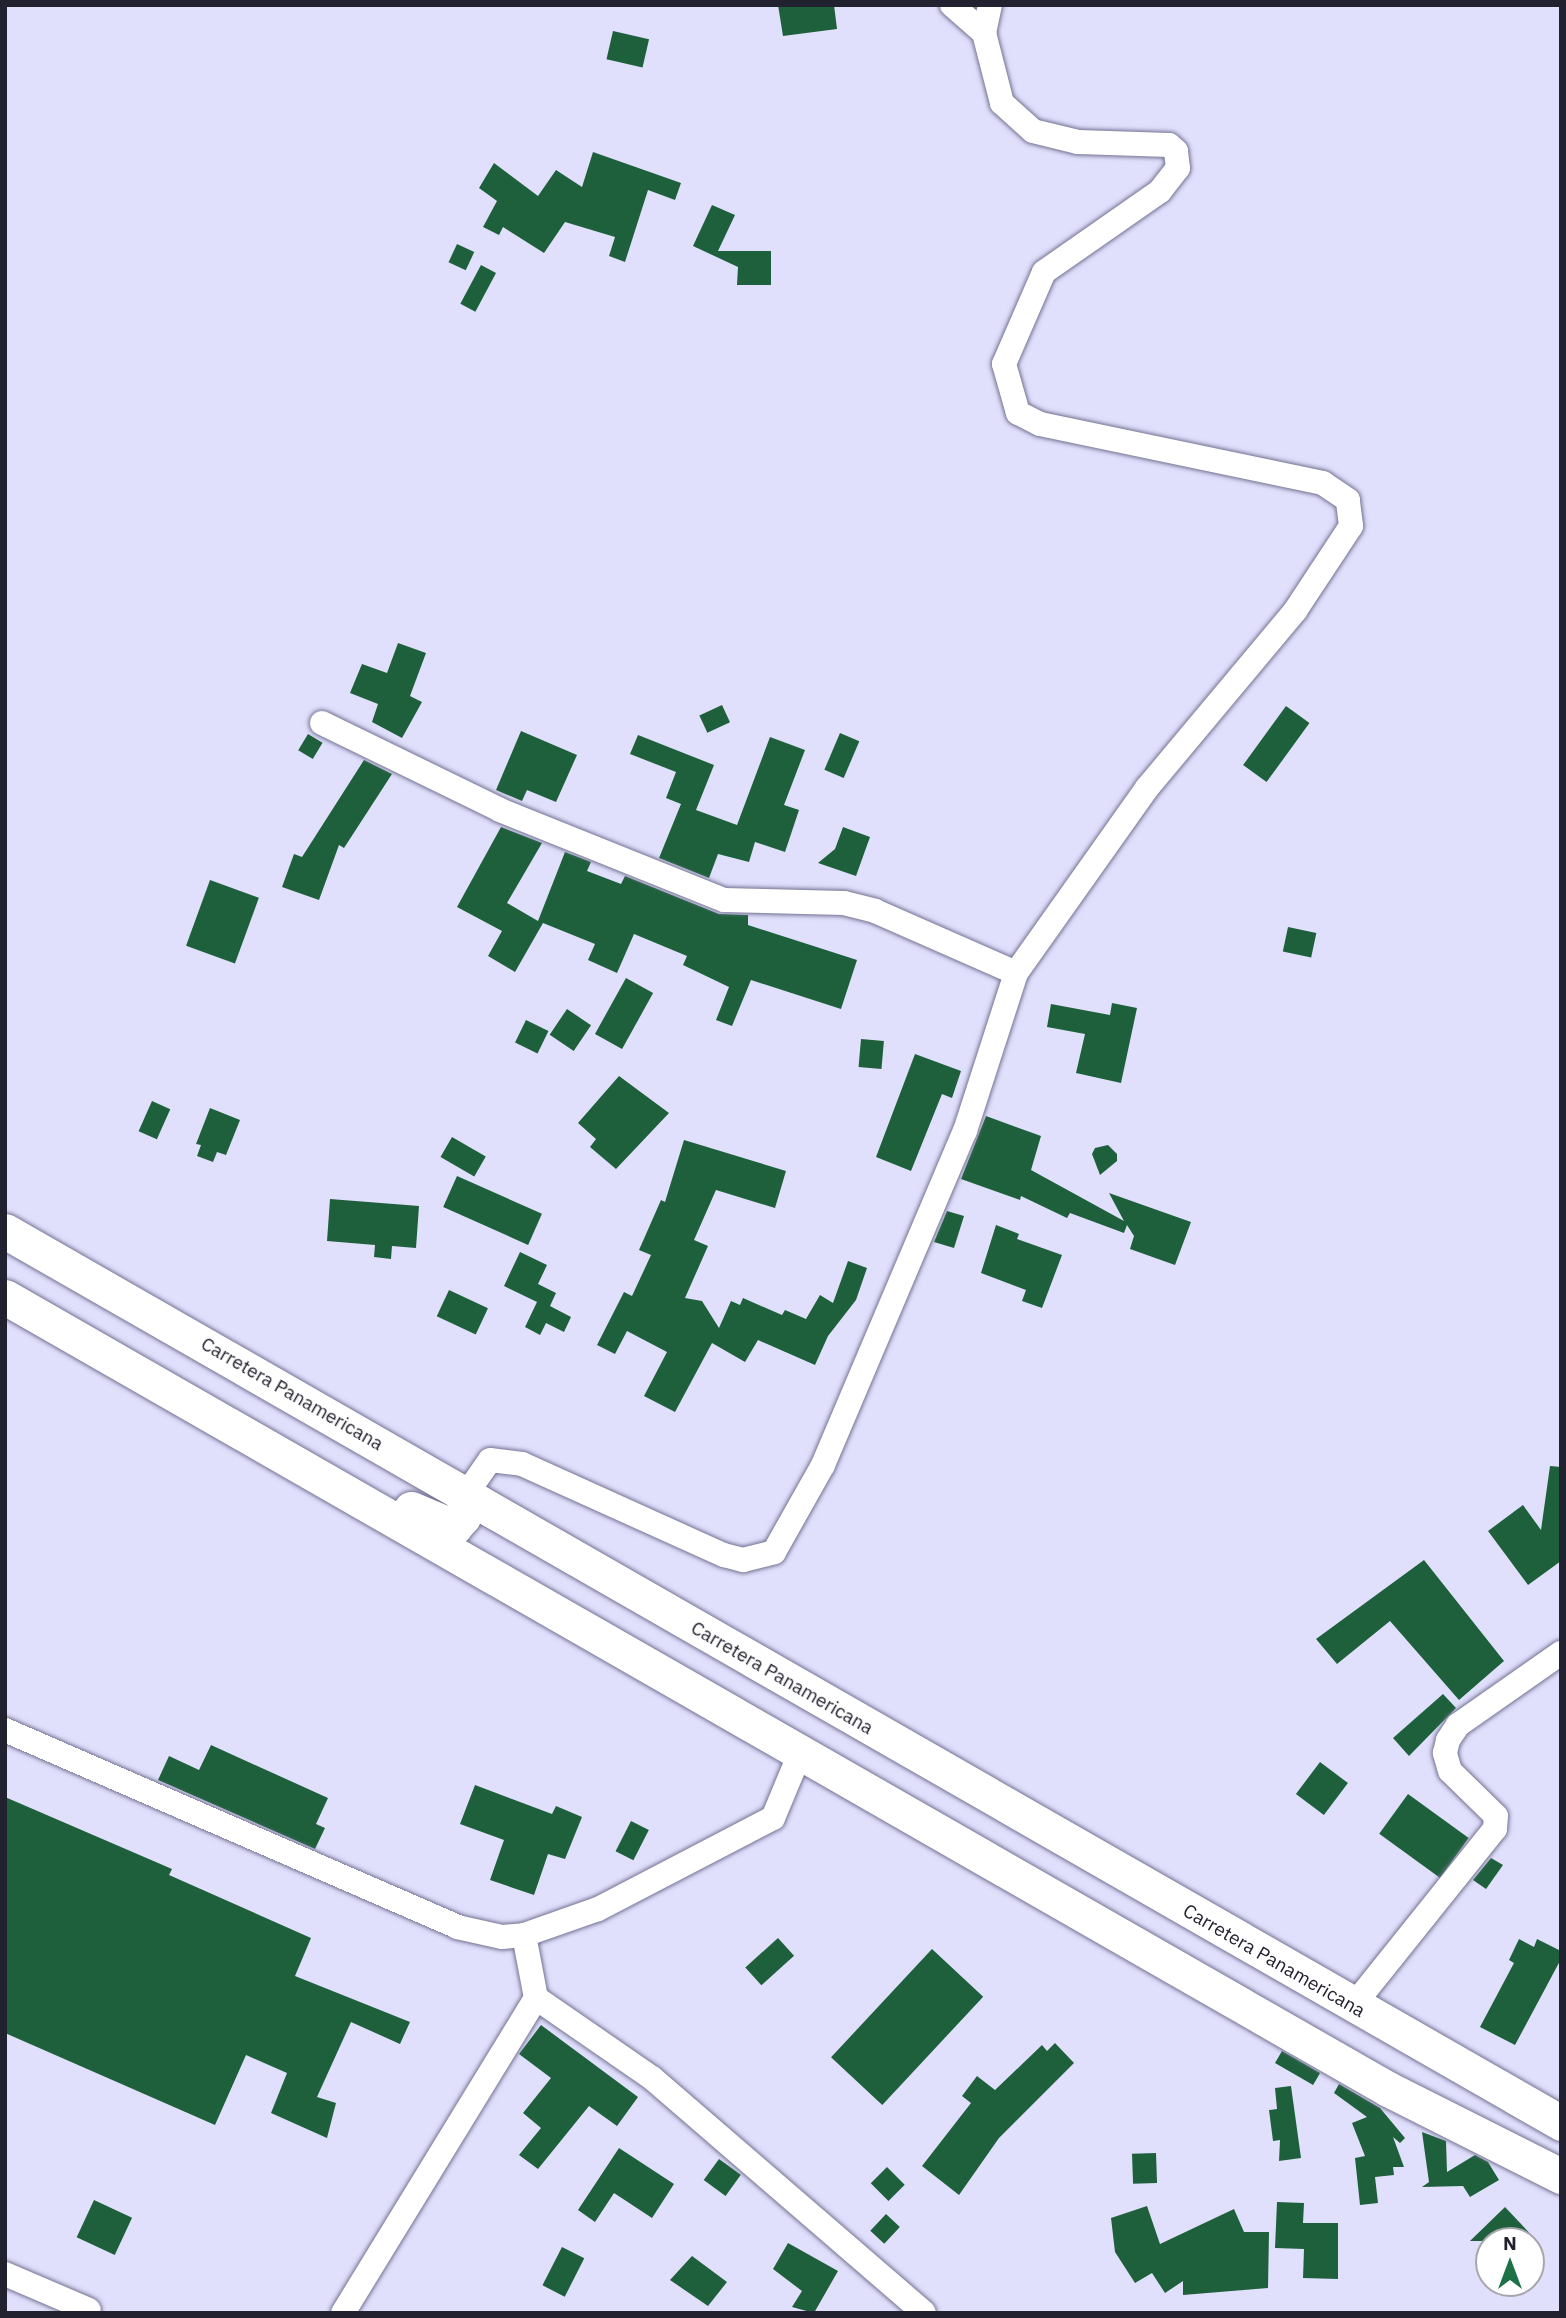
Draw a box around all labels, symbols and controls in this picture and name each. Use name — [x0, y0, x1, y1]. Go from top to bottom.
street label: Carretera Panamericana — [197, 1332, 387, 1456]
street label: Carretera Panamericana — [687, 1616, 877, 1740]
street label: Carretera Panamericana — [1179, 1899, 1369, 2023]
north arrow — [1475, 2227, 1545, 2297]
text: N — [1503, 2231, 1517, 2255]

